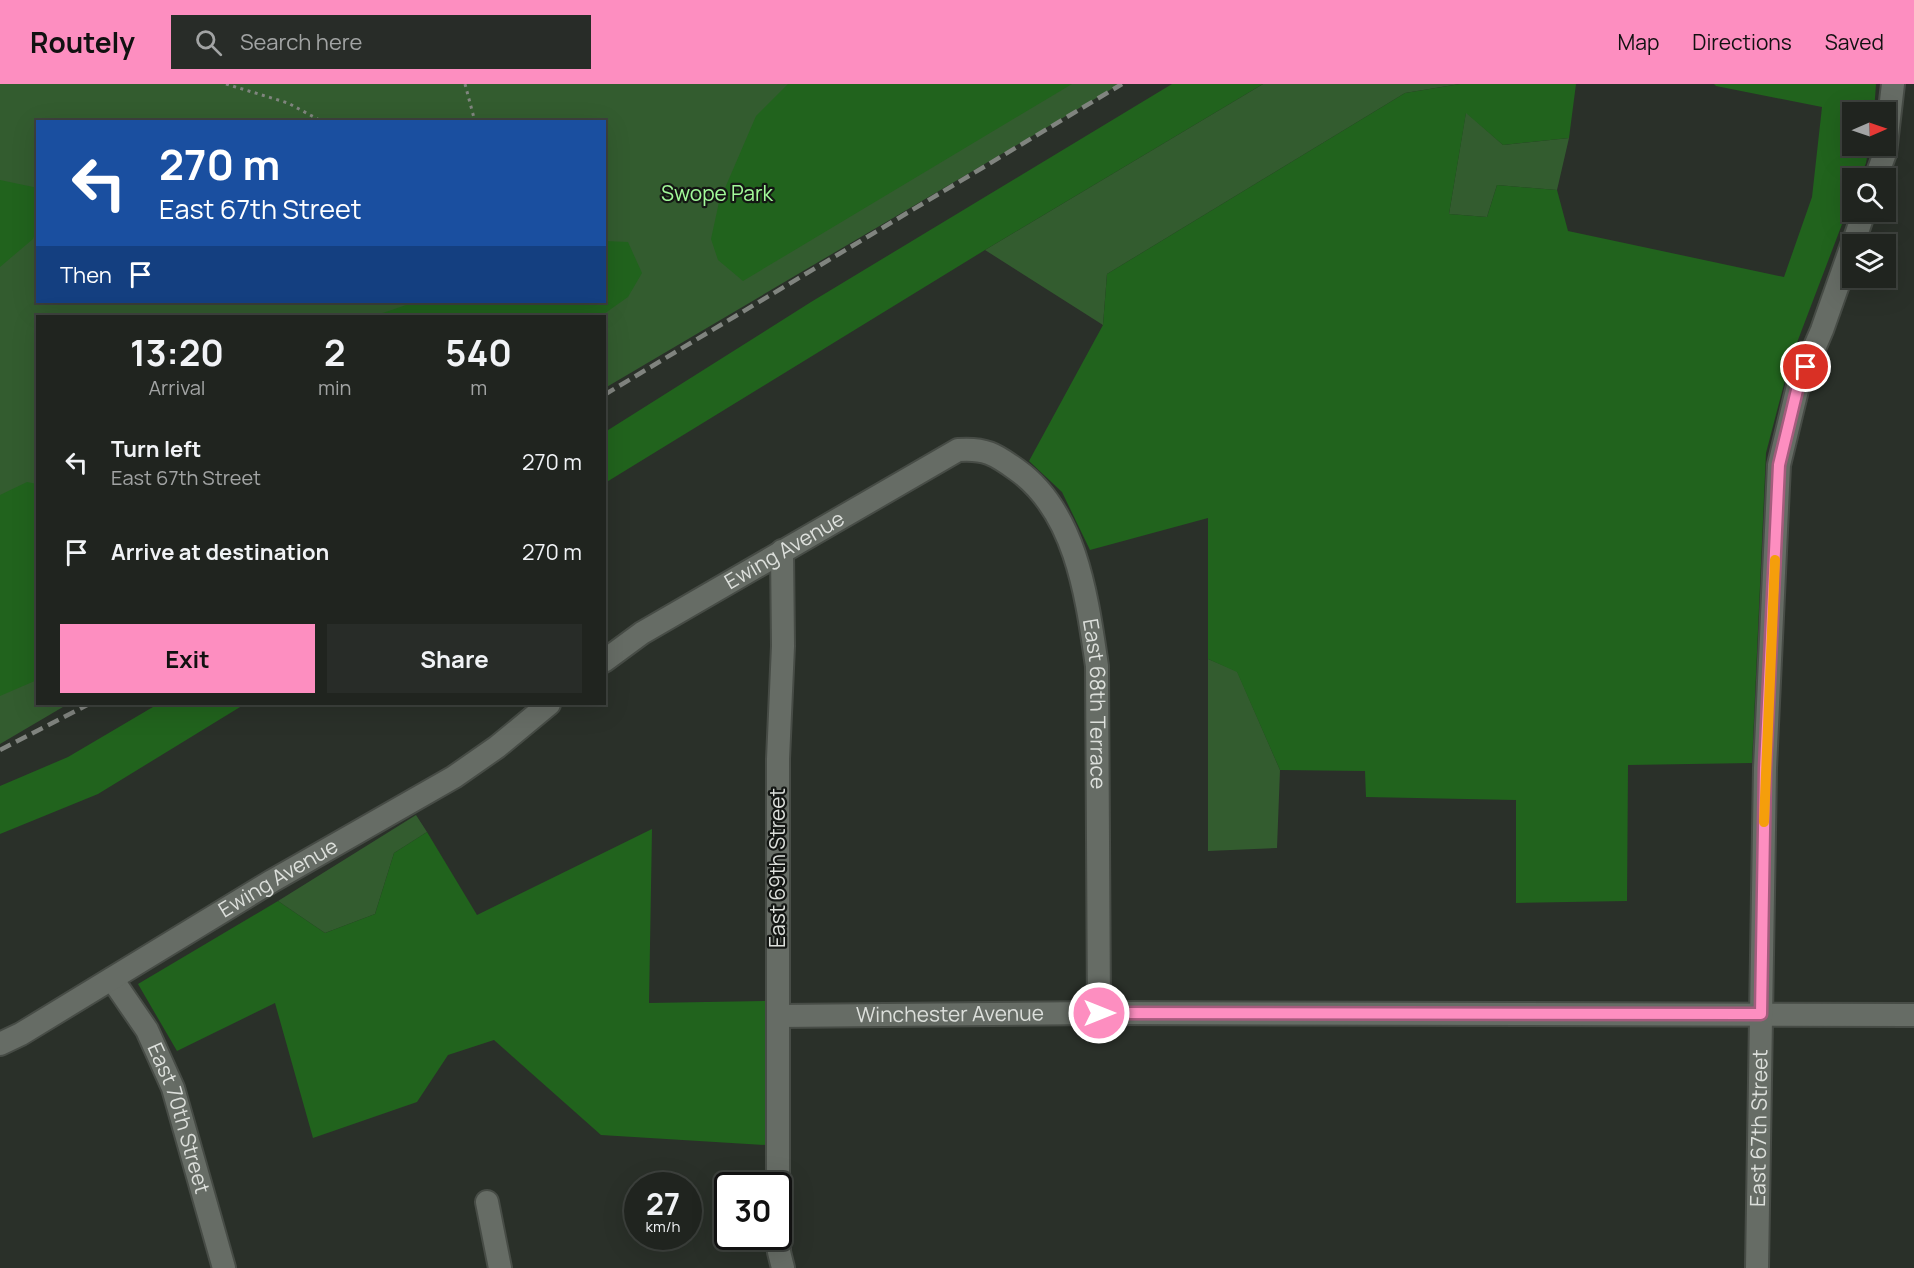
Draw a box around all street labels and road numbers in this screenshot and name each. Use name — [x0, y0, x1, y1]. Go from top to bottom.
street label: Ewing Avenue — [719, 504, 849, 595]
street label: East 68th Terrace — [1077, 617, 1113, 789]
street label: East 69th Street — [763, 788, 791, 948]
street label: Ewing Avenue — [213, 831, 343, 923]
street label: Winchester Avenue — [856, 999, 1044, 1028]
street label: East 70th Street — [141, 1038, 217, 1197]
street label: East 67th Street — [1743, 1049, 1773, 1207]

